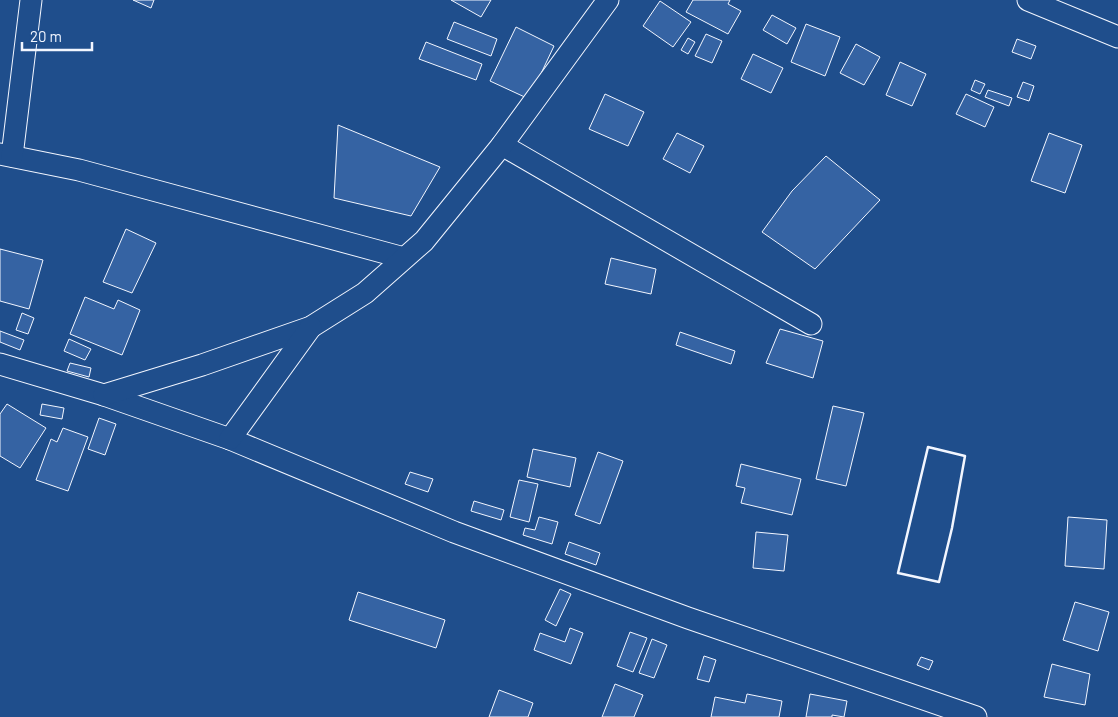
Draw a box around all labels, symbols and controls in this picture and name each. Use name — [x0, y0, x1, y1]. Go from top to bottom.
scale bar — [22, 20, 92, 52]
text: 20 m — [30, 27, 62, 45]

